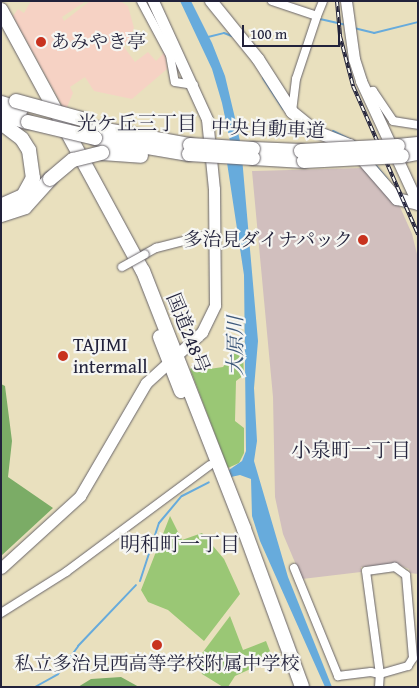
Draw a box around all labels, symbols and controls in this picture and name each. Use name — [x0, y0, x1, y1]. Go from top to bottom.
scale bar — [244, 15, 342, 47]
text: 100 m — [250, 23, 287, 44]
place label: あみやき亭 — [51, 31, 146, 53]
marker: あみやき亭 — [35, 36, 47, 48]
district label: 光ケ丘三丁目 — [77, 110, 197, 134]
street label: 中央自動車道 — [211, 116, 325, 142]
place label: 多治見ダイナパック — [182, 229, 353, 251]
marker: 多治見ダイナパック — [357, 234, 369, 246]
street label: 国道248号 — [162, 290, 214, 376]
water label: 大原川 — [222, 316, 246, 376]
place label: TAJIMI intermall — [73, 334, 148, 378]
marker: TAJIMI intermall — [57, 350, 69, 362]
district label: 小泉町一丁目 — [291, 437, 411, 461]
district label: 明和町一丁目 — [120, 531, 240, 555]
marker: 私立多治見西高等学校附属中学校 — [151, 639, 163, 651]
place label: 私立多治見西高等学校附属中学校 — [15, 653, 299, 675]

